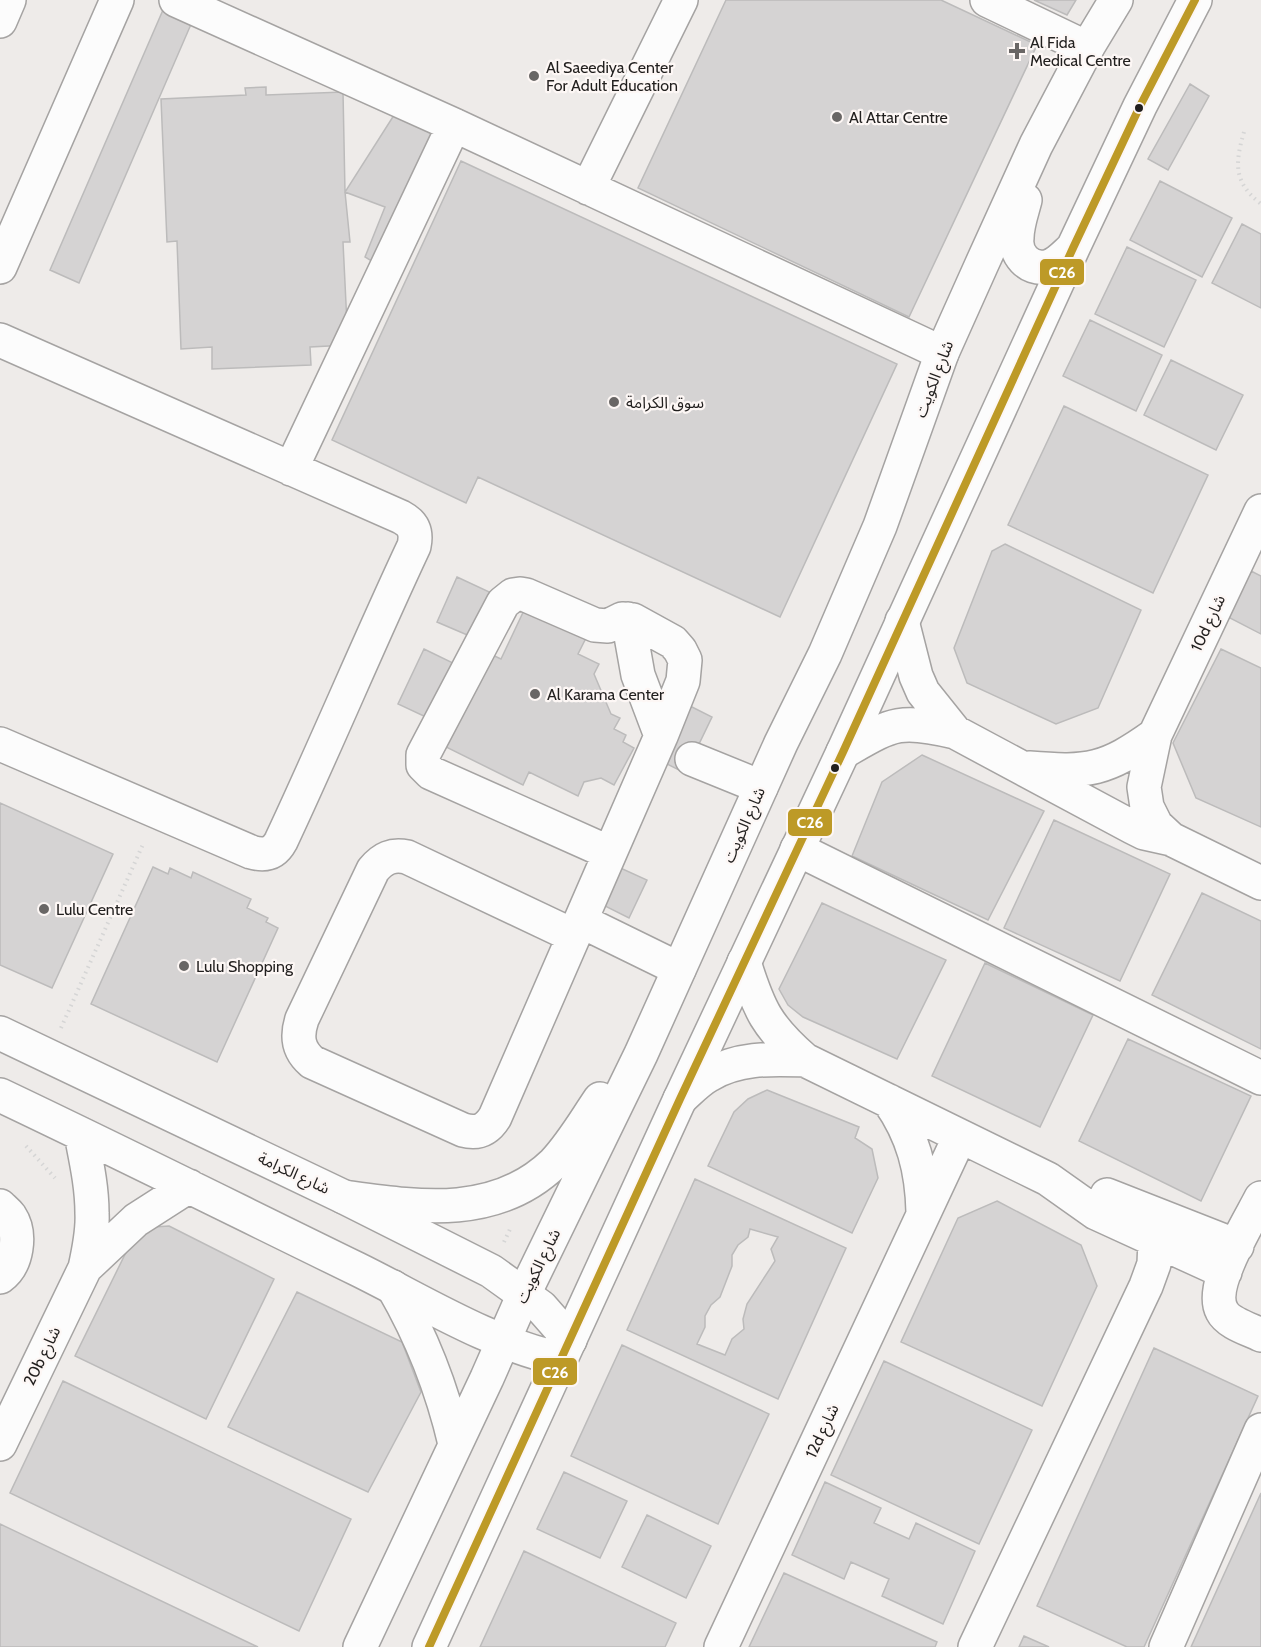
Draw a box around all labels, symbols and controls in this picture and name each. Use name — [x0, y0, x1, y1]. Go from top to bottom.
place label: Al Fida Medical Centre — [1030, 33, 1131, 70]
marker: Al Fida Medical Centre — [1008, 42, 1026, 60]
place label: Al Saeediya Center For Adult Education — [546, 58, 678, 95]
marker: Al Saeediya Center For Adult Education — [527, 69, 541, 83]
unlabelled marker — [1133, 102, 1145, 114]
place label: Al Attar Centre — [849, 108, 948, 127]
marker: Al Attar Centre — [830, 110, 844, 124]
line badge: C26 — [1039, 258, 1085, 286]
text: C26 — [1048, 263, 1076, 282]
street label: شارع الكويت — [911, 338, 960, 421]
place label: سوق الكرامة — [626, 393, 704, 412]
marker: سوق الكرامة — [607, 395, 621, 409]
street label: 10d شارع — [1187, 592, 1232, 656]
place label: Al Karama Center — [547, 685, 665, 704]
marker: Al Karama Center — [528, 687, 542, 701]
unlabelled marker — [829, 762, 841, 774]
street label: شارع الكويت — [719, 784, 772, 867]
line badge: C26 — [787, 808, 833, 837]
text: C26 — [796, 813, 824, 832]
place label: Lulu Centre — [56, 900, 133, 919]
marker: Lulu Centre — [37, 902, 51, 916]
place label: Lulu Shopping — [196, 957, 294, 976]
marker: Lulu Shopping — [177, 959, 191, 973]
street label: شارع الكرامة — [254, 1148, 333, 1201]
street label: شارع الكويت — [512, 1226, 567, 1308]
street label: 20b شارع — [20, 1323, 67, 1390]
line badge: C26 — [532, 1357, 578, 1386]
text: C26 — [541, 1363, 569, 1382]
street label: 12d شارع — [801, 1401, 845, 1462]

